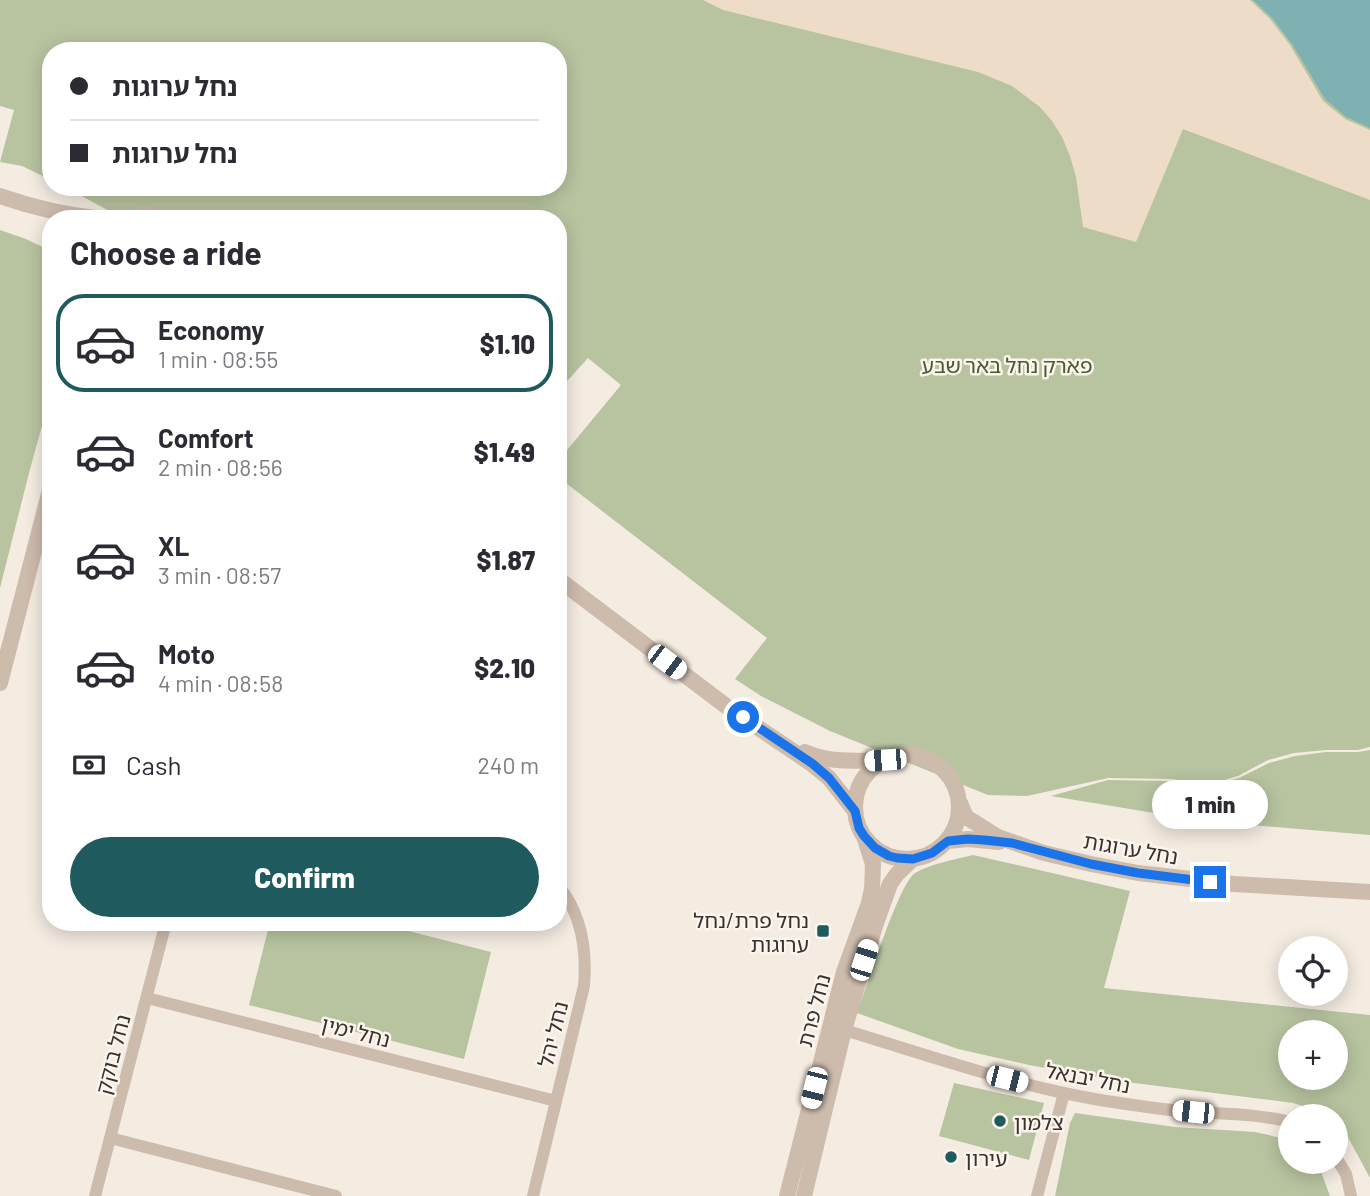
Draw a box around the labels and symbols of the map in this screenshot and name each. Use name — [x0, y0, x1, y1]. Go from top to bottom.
park label: פארק נחל באר שבע — [921, 352, 1093, 377]
car — [644, 641, 691, 683]
route start — [727, 701, 759, 733]
car — [864, 748, 907, 772]
callout: 1 min — [1152, 780, 1268, 830]
street label: נחל ערוגות — [1082, 827, 1180, 869]
route end — [1194, 866, 1226, 898]
place label: נחל פרת/נחל ערוגות — [693, 907, 809, 956]
marker: נחל פרת/נחל ערוגות — [815, 923, 831, 939]
car — [848, 937, 881, 983]
street label: נחל פרת — [791, 971, 835, 1049]
street label: נחל יהל — [532, 999, 572, 1069]
street label: נחל ימין — [319, 1010, 393, 1052]
street label: נחל בוקק — [89, 1011, 135, 1097]
street label: נחל יבנאל — [1043, 1057, 1133, 1097]
car — [985, 1064, 1030, 1094]
car — [799, 1065, 830, 1111]
car — [1172, 1099, 1215, 1125]
place label: צלמון — [1014, 1109, 1064, 1134]
marker: צלמון — [992, 1113, 1008, 1129]
place label: עירון — [965, 1145, 1007, 1170]
marker: עירון — [943, 1149, 959, 1165]

